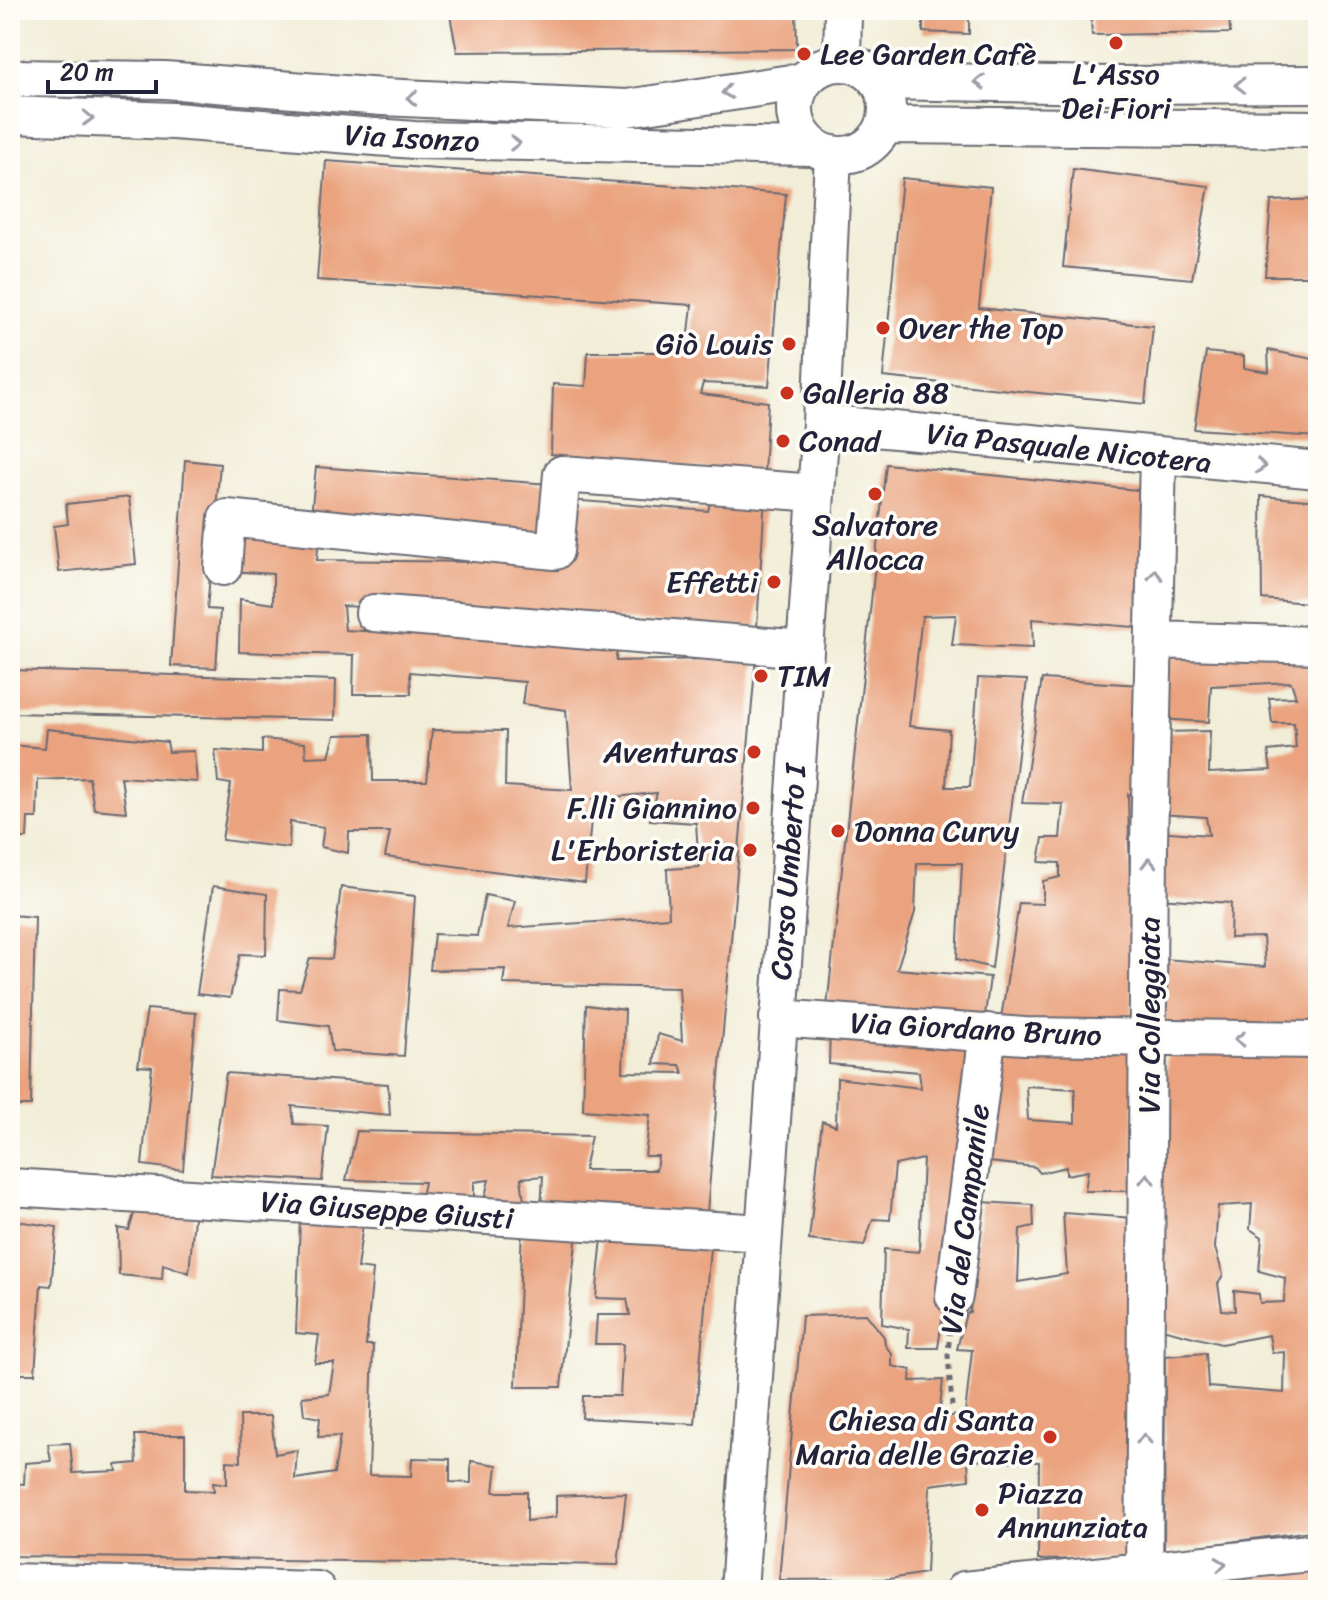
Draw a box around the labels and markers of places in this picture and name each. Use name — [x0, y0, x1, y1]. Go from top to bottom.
place label: Lee Garden Cafè — [820, 27, 1036, 81]
marker: L'Asso Dei Fiori — [1107, 34, 1125, 52]
marker: Lee Garden Cafè — [795, 45, 813, 63]
place label: L'Asso Dei Fiori — [1061, 47, 1173, 135]
place label: Over the Top — [899, 301, 1064, 355]
place label: Giò Louis — [656, 317, 773, 371]
marker: Over the Top — [874, 319, 892, 337]
marker: Giò Louis — [780, 335, 798, 353]
place label: Galleria 88 — [803, 366, 949, 420]
marker: Galleria 88 — [778, 384, 796, 402]
place label: Conad — [799, 414, 882, 468]
marker: Conad — [774, 432, 792, 450]
marker: Salvatore Allocca — [866, 485, 884, 503]
place label: Salvatore Allocca — [812, 498, 938, 586]
place label: Effetti — [666, 555, 760, 609]
marker: Effetti — [765, 573, 783, 591]
place label: TIM — [777, 649, 832, 703]
marker: TIM — [752, 667, 770, 685]
place label: Aventuras — [602, 725, 738, 779]
marker: Aventuras — [745, 743, 763, 761]
place label: F.lli Giannino — [567, 781, 737, 835]
marker: F.lli Giannino — [744, 799, 762, 817]
place label: Donna Curvy — [854, 804, 1019, 858]
marker: Donna Curvy — [829, 822, 847, 840]
place label: L'Erboristeria — [551, 823, 735, 877]
marker: L'Erboristeria — [741, 841, 759, 859]
place label: Chiesa di Santa Maria delle Grazie — [795, 1393, 1034, 1481]
marker: Chiesa di Santa Maria delle Grazie — [1041, 1428, 1059, 1446]
place label: Piazza Annunziata — [997, 1466, 1148, 1554]
marker: Piazza Annunziata — [973, 1501, 991, 1519]

